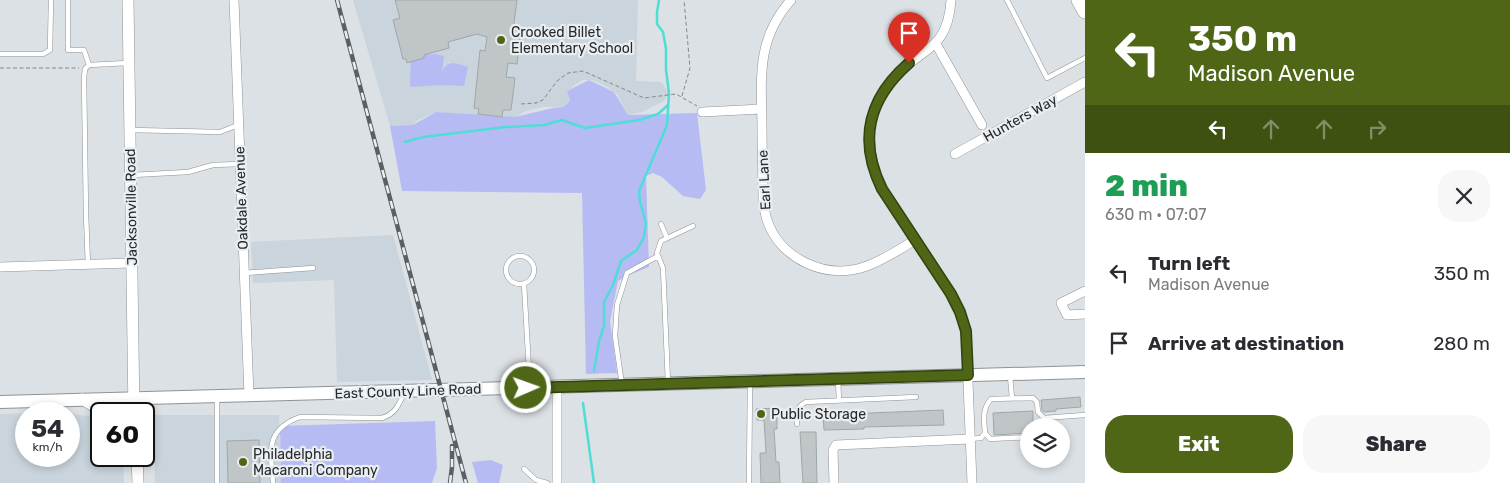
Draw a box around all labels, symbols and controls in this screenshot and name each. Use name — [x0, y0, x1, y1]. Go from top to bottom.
pin — [888, 12, 930, 63]
text: 350 m — [1188, 18, 1297, 60]
icon: arrive — [895, 19, 923, 47]
icon: left — [1105, 20, 1170, 85]
place label: Crooked Billet Elementary School — [511, 24, 633, 57]
marker: Crooked Billet Elementary School — [495, 34, 507, 46]
text: Madison Avenue — [1188, 60, 1355, 87]
street label: Hunters Way — [980, 91, 1060, 146]
icon: left — [1204, 115, 1232, 143]
icon: ahead — [1257, 115, 1285, 143]
icon: ahead — [1310, 115, 1338, 143]
icon: right — [1363, 115, 1391, 143]
street label: Oakdale Avenue — [231, 146, 252, 250]
street label: Jacksonville Road — [122, 148, 141, 266]
street label: Earl Lane — [754, 149, 775, 211]
text: 2 min — [1105, 168, 1188, 204]
button: close — [1438, 170, 1490, 222]
text: 630 m · 07:07 — [1105, 205, 1207, 224]
text: Turn left — [1148, 252, 1230, 275]
icon: left — [1105, 259, 1133, 287]
text: 350 m — [1434, 262, 1490, 285]
text: Madison Avenue — [1148, 275, 1270, 294]
icon: arrive — [1105, 329, 1133, 357]
text: Arrive at destination — [1148, 332, 1344, 355]
text: 280 m — [1433, 332, 1490, 355]
position arrow — [499, 361, 551, 413]
street label: East County Line Road — [334, 380, 482, 403]
speed limit sign: 60 — [90, 402, 155, 467]
place label: Public Storage — [771, 406, 866, 423]
marker: Public Storage — [755, 408, 767, 420]
text: 54 — [31, 414, 64, 443]
button: Exit — [1105, 415, 1293, 473]
button: Share — [1303, 415, 1490, 473]
map controls — [1020, 418, 1070, 468]
button: layers — [1020, 418, 1070, 468]
text: km/h — [33, 440, 62, 454]
place label: Philadelphia Macaroni Company — [253, 446, 378, 479]
marker: Philadelphia Macaroni Company — [237, 456, 249, 468]

